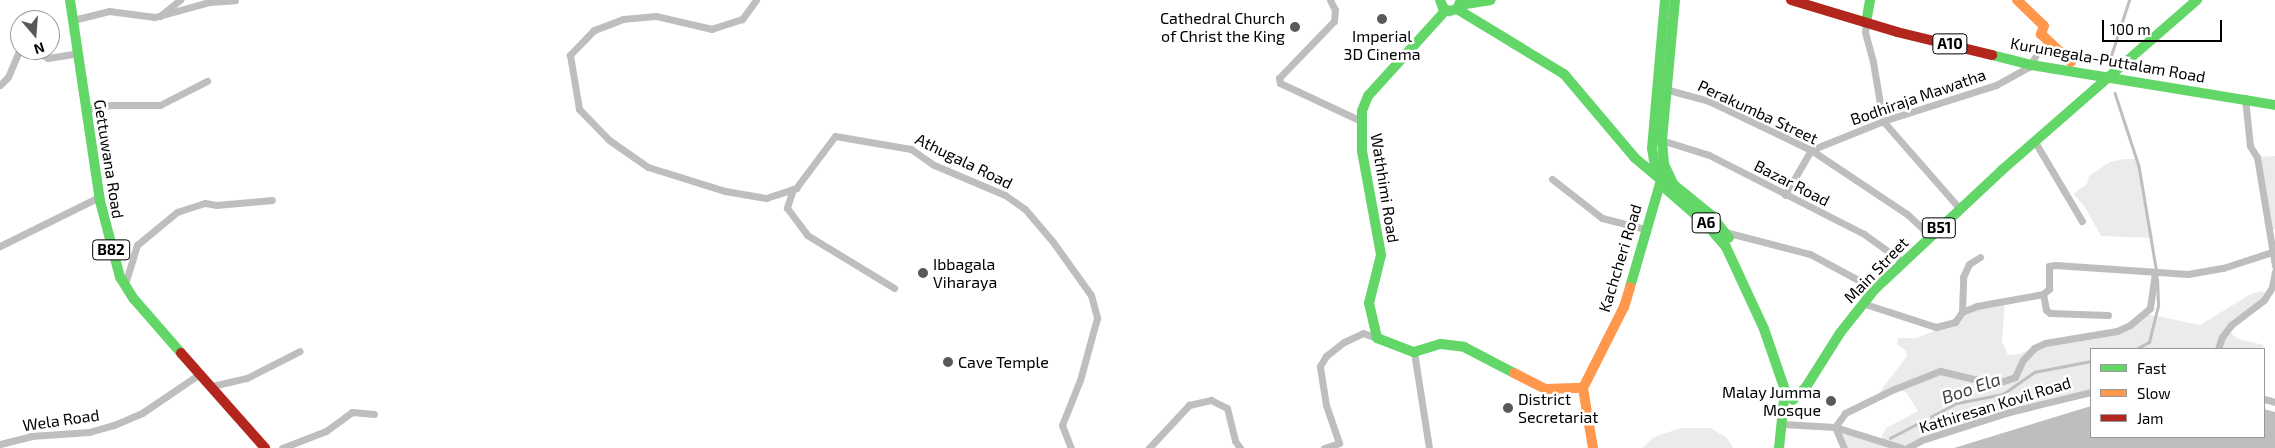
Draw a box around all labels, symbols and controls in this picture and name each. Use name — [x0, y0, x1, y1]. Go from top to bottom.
place label: Cathedral Church of Christ the King — [1160, 8, 1285, 46]
north arrow — [10, 10, 60, 60]
scale bar — [2105, 10, 2225, 42]
marker: Imperial 3D Cinema — [1376, 13, 1388, 25]
text: 100 m — [2110, 20, 2151, 38]
marker: Cathedral Church of Christ the King — [1289, 21, 1301, 33]
place label: Imperial 3D Cinema — [1344, 26, 1420, 64]
road number: A10 — [1931, 32, 1969, 56]
street label: Kurunegala-Puttalam Road — [2009, 33, 2207, 87]
text: N — [32, 39, 47, 58]
street label: Bodhiraja Mawatha — [1848, 65, 1988, 129]
street label: Perakumba Street — [1695, 76, 1821, 148]
street label: Gettuwana Road — [90, 98, 128, 220]
street label: Athugala Road — [912, 129, 1016, 193]
street label: Wathhimi Road — [1367, 132, 1403, 244]
street label: Bazar Road — [1751, 156, 1833, 210]
street label: Kachcheri Road — [1594, 202, 1646, 314]
road number: A6 — [1691, 210, 1721, 236]
road number: B51 — [1922, 216, 1956, 240]
street label: Main Street — [1840, 233, 1912, 307]
road number: B82 — [91, 238, 131, 262]
place label: Ibbagala Viharaya — [933, 254, 997, 292]
marker: Ibbagala Viharaya — [917, 267, 929, 279]
legend — [2090, 348, 2265, 438]
place label: Cave Temple — [958, 352, 1049, 372]
marker: Cave Temple — [942, 356, 954, 368]
text: Fast — [2137, 359, 2166, 377]
water label: Boo Ela — [1939, 368, 2003, 408]
street label: Kathiresan Kovil Road — [1917, 373, 2073, 437]
place label: Malay Jumma Mosque — [1721, 382, 1821, 420]
text: Slow — [2137, 384, 2171, 402]
place label: District Secretariat — [1518, 389, 1598, 427]
marker: Malay Jumma Mosque — [1825, 395, 1837, 407]
marker: District Secretariat — [1502, 402, 1514, 414]
street label: Wela Road — [21, 405, 101, 435]
text: Jam — [2137, 409, 2163, 427]

